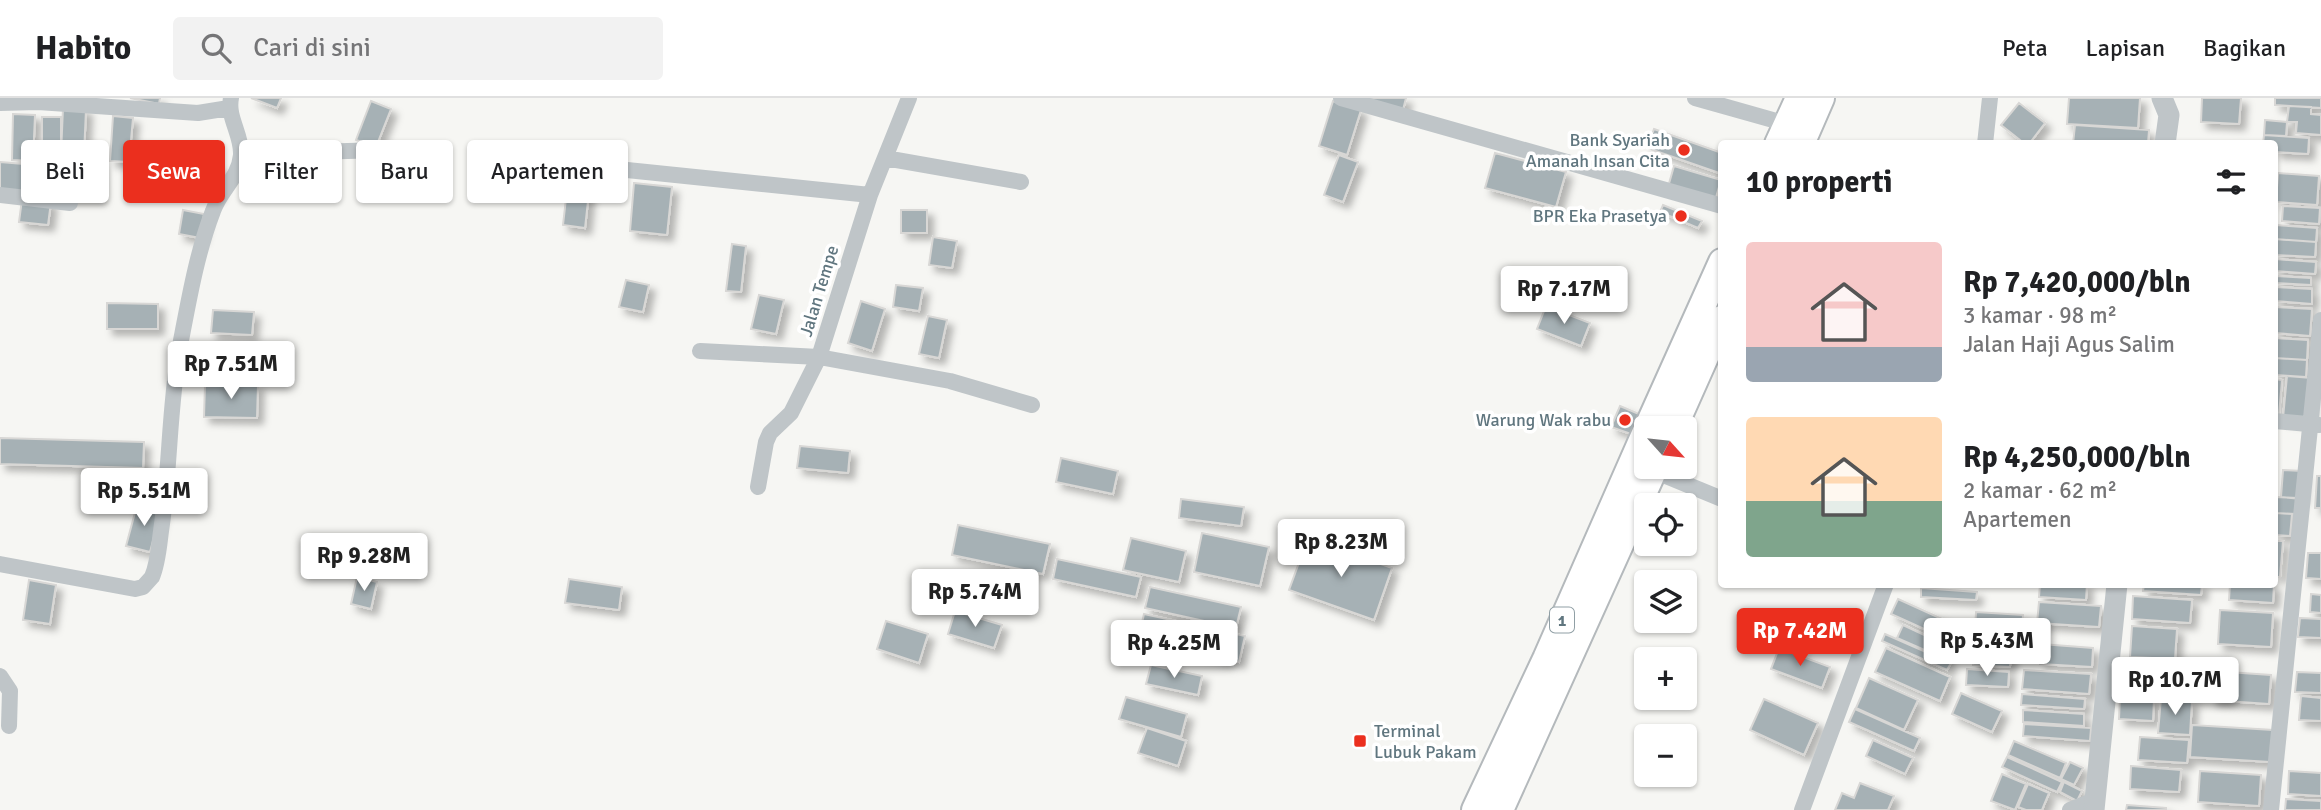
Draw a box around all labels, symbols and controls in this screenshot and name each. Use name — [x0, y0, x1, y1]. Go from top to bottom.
search box — [173, 17, 663, 80]
text: Habito — [35, 28, 131, 69]
icon: search — [197, 29, 235, 67]
text: Cari di sini — [253, 32, 371, 64]
text: Peta — [2002, 33, 2048, 63]
text: Lapisan — [2086, 33, 2165, 63]
text: Bagikan — [2203, 33, 2286, 63]
place label: Bank Syariah Amanah Insan Cita — [1526, 129, 1670, 172]
chip: Beli — [21, 140, 109, 203]
chip: Sewa — [123, 140, 225, 203]
chip: Filter — [239, 140, 342, 203]
chip: Baru — [356, 140, 453, 203]
chip: Apartemen — [467, 140, 628, 203]
marker: Bank Syariah Amanah Insan Cita — [1676, 142, 1692, 158]
icon: filters — [2212, 163, 2250, 201]
text: 10 properti — [1746, 164, 1893, 201]
place label: BPR Eka Prasetya — [1533, 205, 1667, 227]
marker: BPR Eka Prasetya — [1673, 208, 1689, 224]
street label: Jalan Tempe — [795, 243, 843, 339]
text: Rp 7,420,000/bln — [1963, 264, 2191, 301]
pin: Rp 7.17M — [1492, 266, 1636, 326]
icon: home — [1802, 270, 1886, 354]
text: Rp 7.17M — [1517, 274, 1611, 303]
text: 3 kamar · 98 m² — [1963, 301, 2117, 330]
text: Jalan Haji Agus Salim — [1963, 330, 2175, 359]
pin: Rp 7.51M — [159, 342, 303, 401]
text: Rp 7.51M — [184, 349, 278, 378]
place label: Warung Wak rabu — [1476, 409, 1611, 431]
marker: Warung Wak rabu — [1617, 412, 1633, 428]
north arrow — [1634, 416, 1698, 480]
map controls — [1634, 416, 1697, 787]
text: Rp 4,250,000/bln — [1963, 439, 2191, 476]
icon: home — [1802, 445, 1886, 529]
pin: Rp 5.51M — [72, 468, 216, 528]
text: Rp 5.51M — [97, 476, 191, 505]
text: 2 kamar · 62 m² — [1963, 476, 2117, 505]
button: locate — [1634, 493, 1697, 556]
text: Apartemen — [1963, 505, 2072, 534]
pin: Rp 8.23M — [1269, 519, 1413, 579]
text: Rp 8.23M — [1294, 527, 1388, 556]
pin: Rp 9.28M — [292, 533, 436, 593]
text: Rp 9.28M — [317, 541, 411, 570]
pin: Rp 5.74M — [903, 570, 1047, 629]
button: layers — [1634, 570, 1697, 633]
text: Rp 5.74M — [928, 577, 1022, 606]
road number: 1 — [1550, 607, 1574, 632]
pin: Rp 7.42M — [1728, 608, 1872, 668]
text: Rp 7.42M — [1753, 616, 1847, 645]
pin: Rp 5.43M — [1915, 618, 2059, 678]
pin: Rp 4.25M — [1102, 620, 1246, 680]
text: Rp 5.43M — [1940, 626, 2034, 655]
text: Rp 4.25M — [1127, 628, 1221, 657]
button: + — [1634, 647, 1697, 710]
pin: Rp 10.7M — [2103, 658, 2247, 717]
text: Rp 10.7M — [2128, 665, 2222, 694]
place label: Terminal Lubuk Pakam — [1374, 720, 1477, 763]
button: − — [1634, 724, 1697, 787]
marker: Terminal Lubuk Pakam — [1352, 733, 1368, 749]

